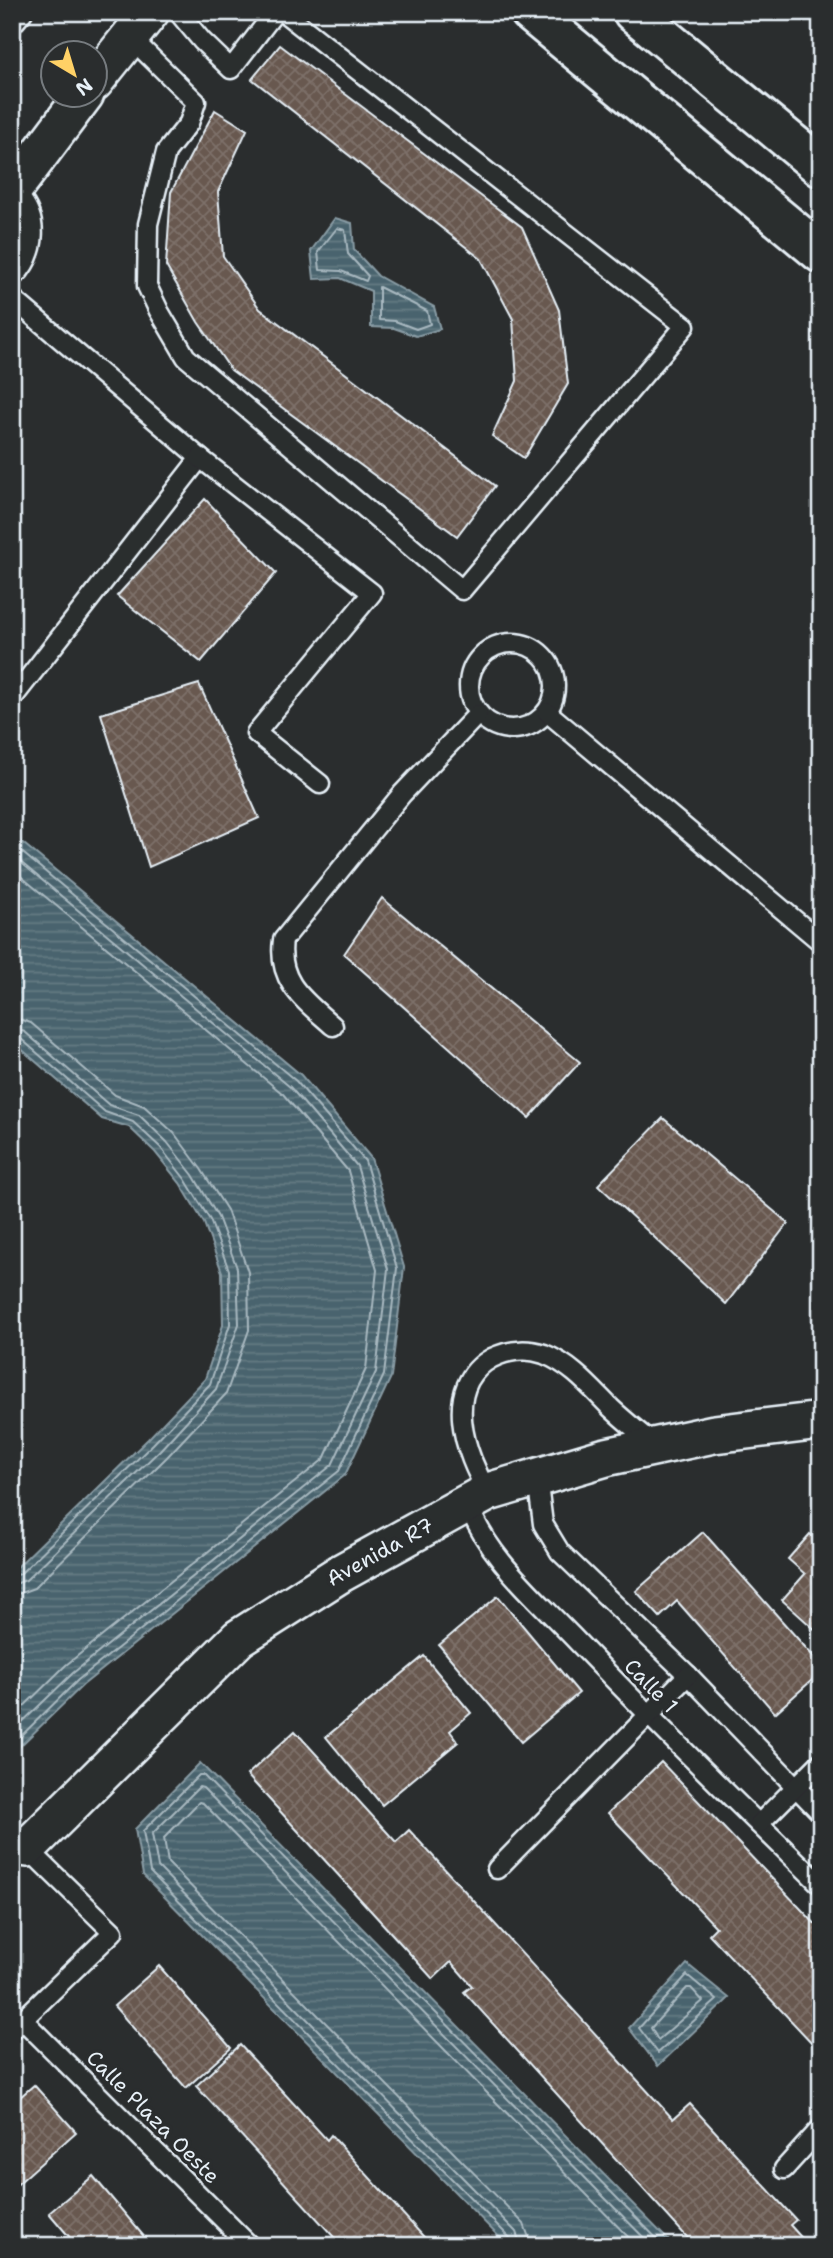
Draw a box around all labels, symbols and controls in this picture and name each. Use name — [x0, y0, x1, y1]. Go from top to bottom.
north arrow — [38, 38, 108, 108]
text: N — [71, 73, 98, 101]
street label: Avenida R7 — [322, 1511, 438, 1593]
street label: Calle 1 — [618, 1653, 684, 1719]
street label: Calle Plaza Oeste — [80, 2044, 226, 2190]

